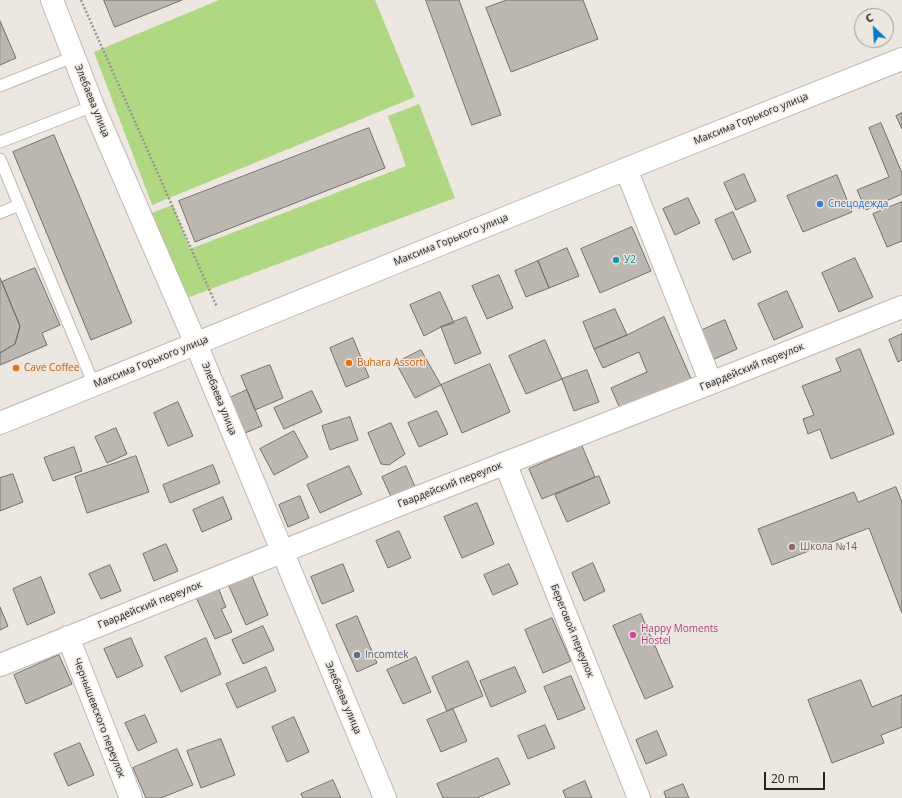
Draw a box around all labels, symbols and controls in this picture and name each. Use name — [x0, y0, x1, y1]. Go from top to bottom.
north arrow — [854, 8, 894, 48]
text: С — [863, 9, 875, 26]
street label: Элебаева улица — [72, 63, 112, 139]
street label: Максима Горького улица — [692, 90, 810, 148]
place label: Спецодежда — [828, 198, 888, 210]
marker: Спецодежда — [815, 199, 825, 209]
street label: Максима Горького улица — [392, 211, 510, 269]
place label: У2 — [624, 254, 636, 266]
marker: У2 — [611, 255, 621, 265]
street label: Максима Горького улица — [92, 333, 210, 391]
street label: Гвардейский переулок — [698, 341, 806, 393]
place label: Buhara Assorti — [357, 357, 426, 369]
marker: Buhara Assorti — [344, 358, 354, 368]
street label: Элебаева улица — [199, 361, 239, 437]
place label: Cave Coffee — [24, 362, 79, 374]
marker: Cave Coffee — [11, 363, 21, 373]
street label: Гвардейский переулок — [396, 459, 504, 511]
place label: Школа №14 — [800, 541, 857, 553]
marker: Школа №14 — [787, 542, 797, 552]
street label: Гвардейский переулок — [96, 579, 204, 631]
street label: Береговой переулок — [548, 582, 596, 680]
place label: Happy Moments Hostel — [641, 623, 718, 646]
marker: Happy Moments Hostel — [628, 630, 638, 640]
place label: Incomtek — [365, 649, 408, 661]
marker: Incomtek — [352, 650, 362, 660]
street label: Чернышевского переулок — [71, 656, 127, 780]
street label: Элебаева улица — [322, 660, 364, 736]
scale bar — [766, 764, 827, 790]
text: 20 m — [771, 770, 799, 787]

